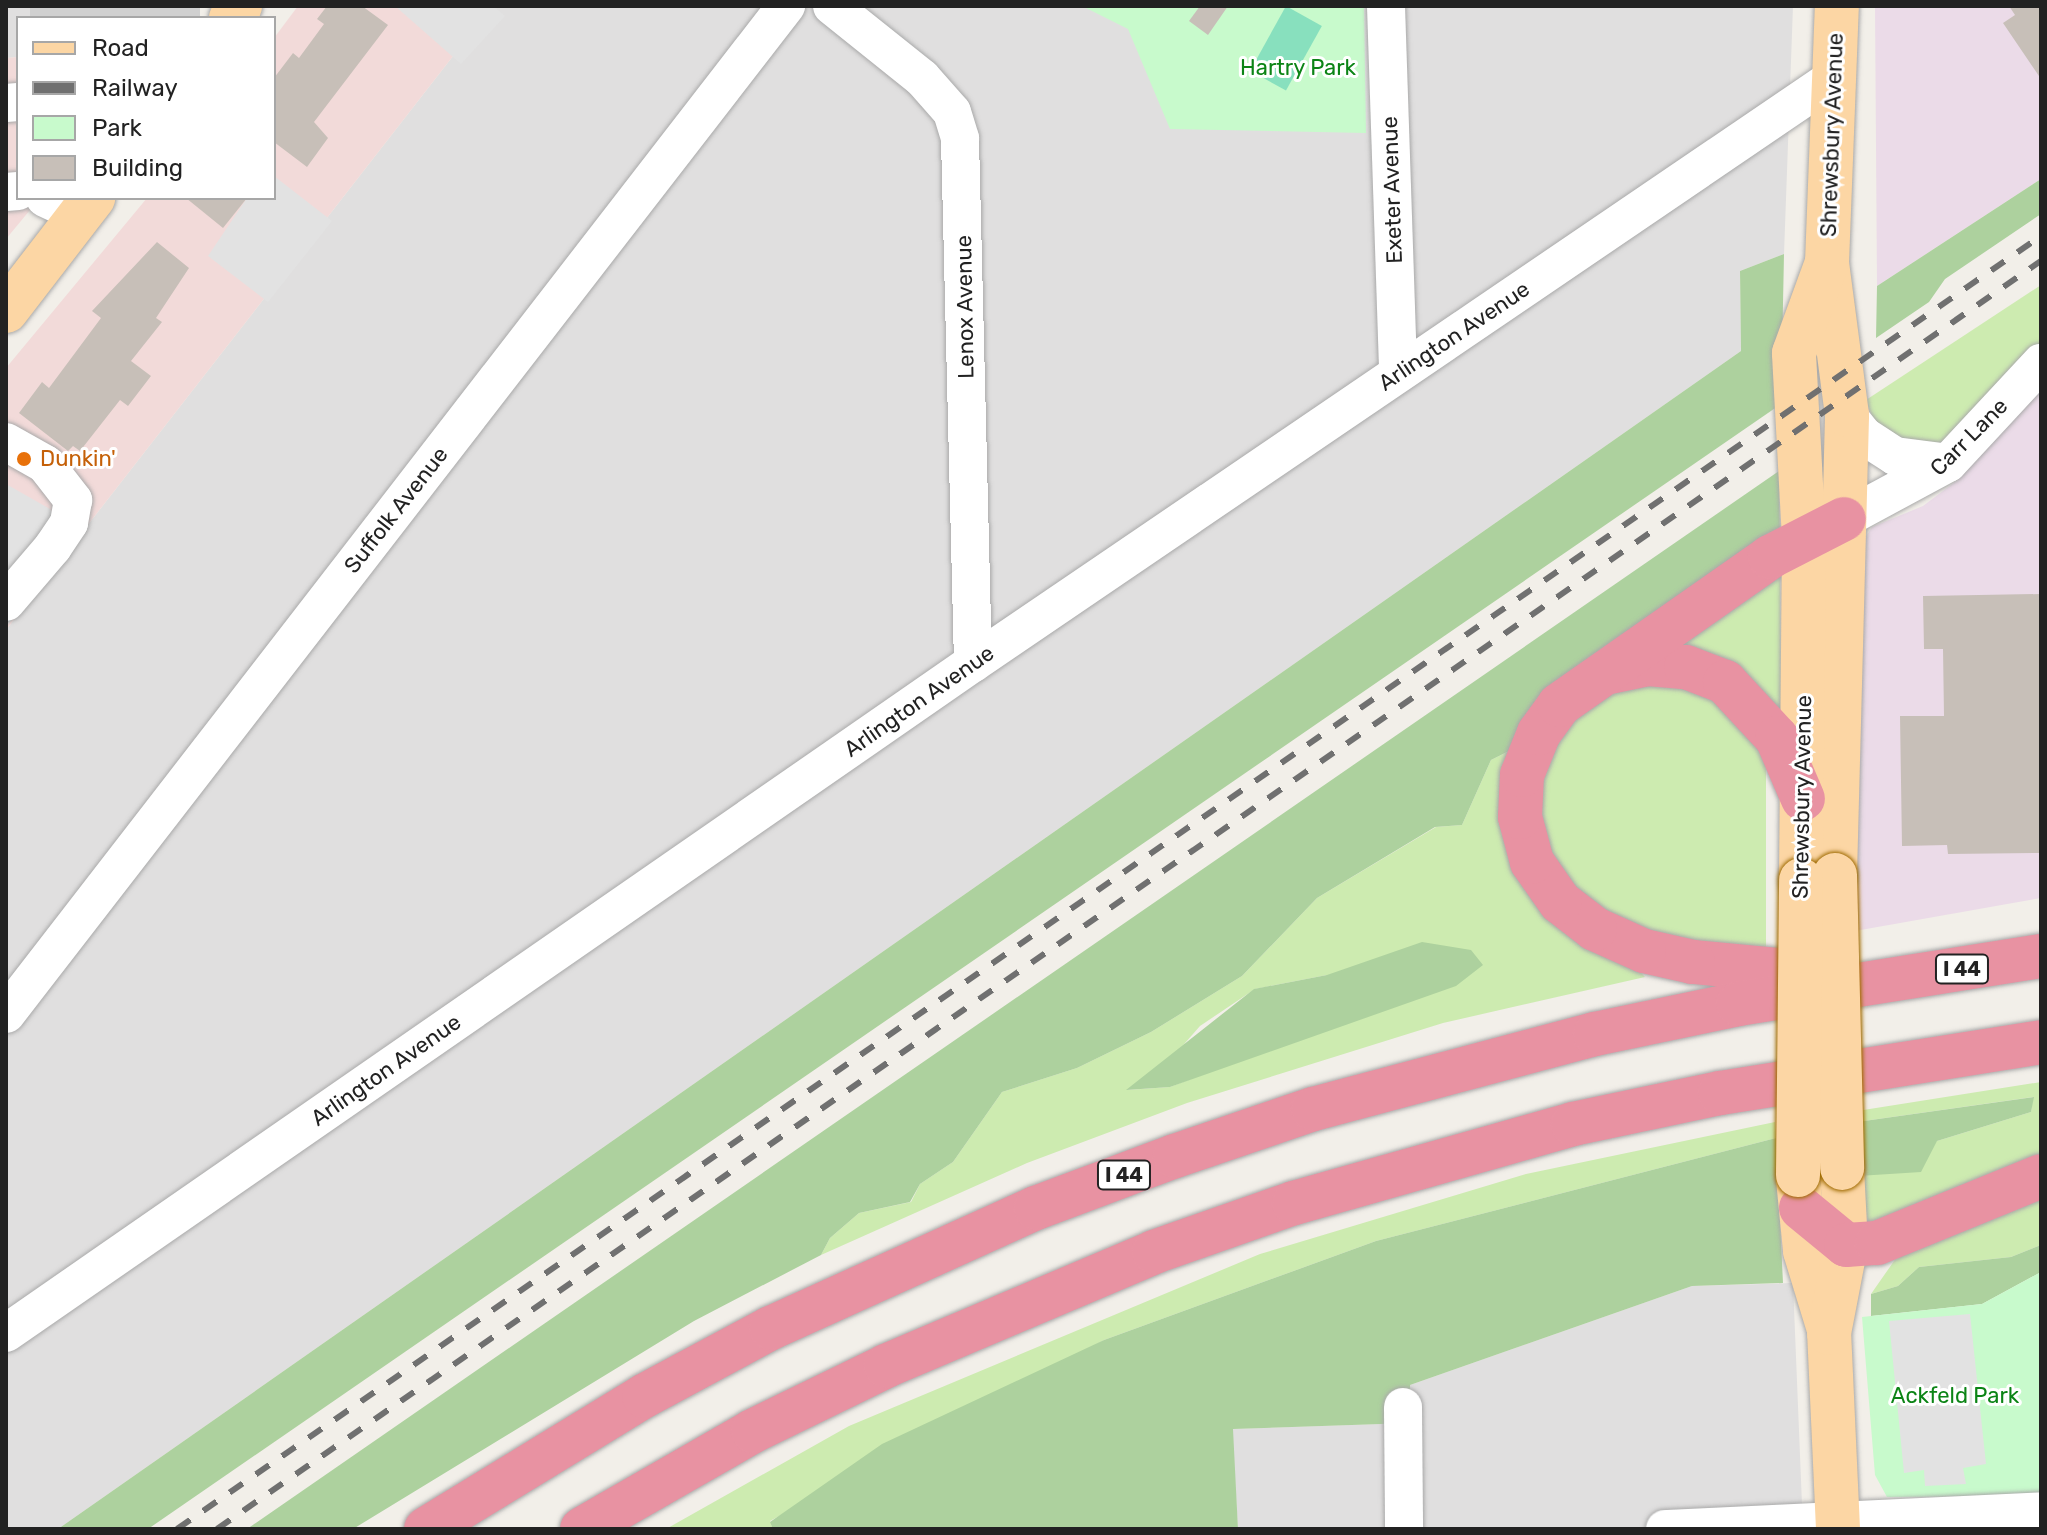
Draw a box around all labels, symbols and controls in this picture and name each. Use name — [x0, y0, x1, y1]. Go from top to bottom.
legend — [16, 16, 276, 200]
street label: Shrewsbury Avenue — [1815, 32, 1849, 238]
text: Road — [92, 34, 149, 62]
park label: Hartry Park — [1240, 55, 1356, 81]
text: Railway — [92, 74, 178, 102]
text: Park — [92, 114, 142, 142]
street label: Exeter Avenue — [1376, 115, 1408, 265]
text: Building — [92, 154, 183, 182]
street label: Lenox Avenue — [951, 235, 979, 379]
street label: Arlington Avenue — [1373, 276, 1535, 396]
street label: Carr Lane — [1925, 393, 2013, 481]
street label: Suffolk Avenue — [338, 441, 454, 579]
place label: Dunkin' — [40, 446, 116, 472]
marker: Dunkin' — [15, 450, 33, 468]
street label: Arlington Avenue — [839, 639, 999, 763]
street label: Shrewsbury Avenue — [1787, 694, 1817, 900]
road number: I 44 — [1934, 953, 1990, 985]
street label: Arlington Avenue — [306, 1008, 466, 1132]
road number: I 44 — [1096, 1159, 1152, 1191]
park label: Ackfeld Park — [1891, 1383, 2019, 1409]

